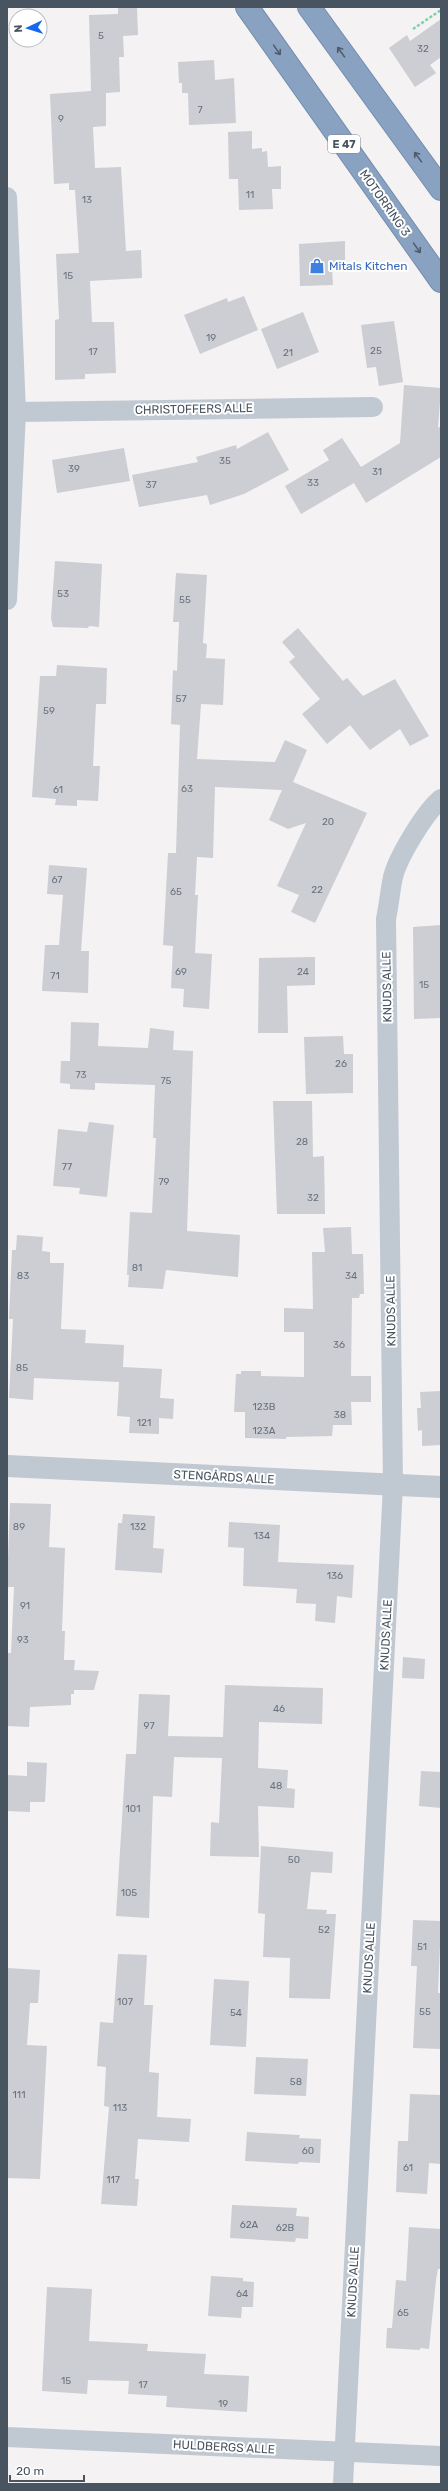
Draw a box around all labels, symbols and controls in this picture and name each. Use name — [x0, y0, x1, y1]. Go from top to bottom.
north arrow — [8, 8, 48, 48]
text: N — [12, 24, 25, 33]
house number: 5 — [98, 30, 104, 42]
house number: 32 — [417, 43, 429, 55]
one-way arrow — [273, 44, 281, 55]
one-way arrow — [337, 47, 346, 58]
house number: 7 — [197, 104, 203, 116]
house number: 9 — [58, 113, 64, 125]
road number: E 47 — [328, 135, 360, 153]
one-way arrow — [414, 152, 422, 163]
street label: MOTORRING 3 — [357, 167, 413, 239]
house number: 11 — [246, 189, 254, 201]
house number: 13 — [82, 194, 92, 206]
one-way arrow — [413, 242, 421, 253]
shop icon: Mitals Kitchen — [308, 257, 326, 275]
place label: Mitals Kitchen — [329, 259, 407, 273]
house number: 15 — [63, 270, 73, 282]
house number: 19 — [206, 332, 216, 344]
house number: 25 — [370, 345, 382, 357]
house number: 17 — [88, 346, 98, 358]
house number: 21 — [283, 347, 293, 359]
street label: CHRISTOFFERS ALLE — [135, 401, 253, 417]
house number: 35 — [219, 455, 231, 467]
house number: 39 — [68, 463, 80, 475]
house number: 31 — [372, 466, 382, 478]
house number: 33 — [307, 477, 319, 489]
house number: 37 — [145, 479, 157, 491]
house number: 53 — [57, 588, 69, 600]
house number: 55 — [179, 594, 191, 606]
house number: 57 — [175, 693, 187, 705]
house number: 59 — [43, 705, 55, 717]
house number: 63 — [181, 783, 193, 795]
house number: 61 — [53, 784, 63, 796]
house number: 20 — [322, 816, 334, 828]
house number: 67 — [52, 874, 62, 886]
house number: 22 — [311, 884, 323, 896]
house number: 65 — [170, 886, 182, 898]
street label: KNUDS ALLE — [379, 951, 395, 1023]
house number: 69 — [175, 966, 187, 978]
house number: 24 — [297, 966, 309, 978]
house number: 71 — [50, 970, 60, 982]
house number: 15 — [419, 979, 429, 991]
house number: 26 — [335, 1058, 347, 1070]
house number: 73 — [75, 1069, 87, 1081]
house number: 75 — [160, 1075, 172, 1087]
house number: 28 — [296, 1136, 308, 1148]
house number: 77 — [62, 1161, 72, 1173]
house number: 79 — [158, 1176, 170, 1188]
house number: 32 — [307, 1192, 319, 1204]
house number: 81 — [132, 1262, 142, 1274]
house number: 83 — [17, 1270, 29, 1282]
house number: 34 — [345, 1270, 357, 1282]
street label: KNUDS ALLE — [383, 1275, 399, 1347]
house number: 36 — [333, 1339, 345, 1351]
house number: 85 — [16, 1362, 28, 1374]
house number: 123B — [253, 1401, 276, 1413]
house number: 38 — [334, 1409, 346, 1421]
house number: 121 — [137, 1417, 151, 1429]
house number: 123A — [253, 1425, 276, 1437]
street label: STENGÅRDS ALLE — [173, 1467, 275, 1487]
house number: 89 — [13, 1521, 25, 1533]
house number: 132 — [130, 1521, 146, 1533]
house number: 134 — [254, 1530, 270, 1542]
house number: 136 — [327, 1570, 343, 1582]
street label: KNUDS ALLE — [377, 1599, 395, 1671]
house number: 91 — [20, 1600, 30, 1612]
house number: 93 — [17, 1634, 29, 1646]
house number: 46 — [273, 1703, 285, 1715]
house number: 97 — [143, 1720, 155, 1732]
house number: 48 — [270, 1780, 282, 1792]
house number: 101 — [126, 1803, 140, 1815]
house number: 50 — [288, 1854, 300, 1866]
house number: 105 — [121, 1887, 137, 1899]
street label: KNUDS ALLE — [360, 1922, 378, 1994]
house number: 52 — [318, 1924, 330, 1936]
house number: 51 — [417, 1941, 427, 1953]
house number: 107 — [117, 1996, 133, 2008]
house number: 55 — [419, 2006, 431, 2018]
house number: 54 — [230, 2007, 242, 2019]
house number: 58 — [290, 2076, 302, 2088]
house number: 111 — [13, 2089, 25, 2101]
house number: 113 — [113, 2102, 127, 2114]
house number: 60 — [302, 2145, 314, 2157]
house number: 61 — [403, 2162, 413, 2174]
house number: 117 — [106, 2174, 120, 2186]
house number: 62A — [240, 2219, 259, 2231]
house number: 62B — [276, 2222, 295, 2234]
street label: KNUDS ALLE — [344, 2246, 362, 2318]
house number: 64 — [236, 2288, 248, 2300]
house number: 65 — [397, 2307, 409, 2319]
house number: 15 — [61, 2375, 71, 2387]
house number: 17 — [138, 2379, 148, 2391]
house number: 19 — [218, 2398, 228, 2410]
street label: HULDBERGS ALLE — [173, 2437, 275, 2457]
scale bar — [10, 2457, 84, 2483]
text: 20 m — [16, 2464, 44, 2478]

